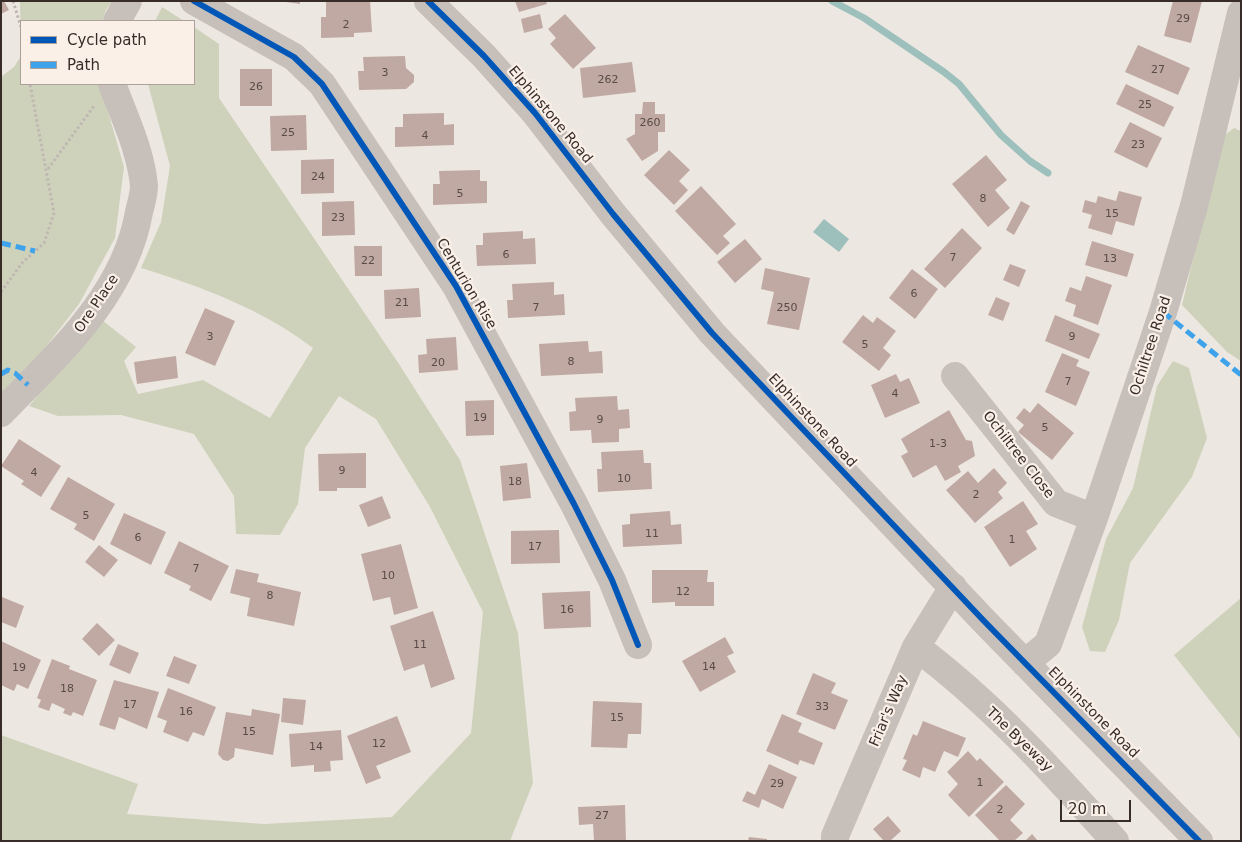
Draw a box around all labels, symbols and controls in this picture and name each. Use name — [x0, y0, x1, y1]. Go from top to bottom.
house number: 29 — [1176, 12, 1190, 26]
house number: 2 — [343, 18, 349, 32]
legend — [20, 20, 195, 85]
text: Cycle path — [67, 31, 147, 49]
text: Path — [67, 56, 100, 74]
street label: Elphinstone Road — [504, 63, 596, 167]
house number: 27 — [1151, 63, 1165, 77]
house number: 3 — [382, 66, 388, 80]
house number: 262 — [598, 73, 618, 87]
house number: 26 — [249, 80, 263, 94]
house number: 25 — [1138, 98, 1152, 112]
house number: 260 — [640, 116, 660, 130]
house number: 25 — [281, 126, 295, 140]
house number: 4 — [422, 129, 428, 143]
house number: 23 — [1131, 138, 1145, 152]
house number: 24 — [311, 170, 325, 184]
house number: 5 — [457, 187, 463, 201]
house number: 8 — [980, 192, 986, 206]
house number: 15 — [1105, 207, 1119, 221]
house number: 23 — [331, 211, 345, 225]
street label: Centurion Rise — [432, 236, 500, 332]
house number: 6 — [503, 248, 509, 262]
house number: 7 — [950, 251, 956, 265]
house number: 13 — [1103, 252, 1117, 266]
house number: 22 — [361, 254, 375, 268]
street label: Ore Place — [71, 272, 123, 336]
house number: 6 — [911, 287, 917, 301]
street label: Ochiltree Road — [1127, 294, 1175, 398]
house number: 21 — [395, 296, 409, 310]
house number: 7 — [533, 301, 539, 315]
house number: 250 — [777, 301, 797, 315]
house number: 3 — [207, 330, 213, 344]
house number: 9 — [1069, 330, 1075, 344]
house number: 5 — [862, 338, 868, 352]
house number: 8 — [568, 355, 574, 369]
house number: 20 — [431, 356, 445, 370]
street label: Elphinstone Road — [764, 371, 860, 471]
house number: 7 — [1065, 375, 1071, 389]
house number: 4 — [892, 387, 898, 401]
street label: Ochiltree Close — [979, 408, 1057, 502]
house number: 19 — [473, 411, 487, 425]
house number: 9 — [597, 413, 603, 427]
house number: 5 — [1042, 421, 1048, 435]
house number: 1-3 — [929, 437, 947, 451]
house number: 9 — [339, 464, 345, 478]
house number: 4 — [31, 466, 37, 480]
house number: 10 — [617, 472, 631, 486]
house number: 18 — [508, 475, 522, 489]
house number: 2 — [973, 488, 979, 502]
house number: 5 — [83, 509, 89, 523]
house number: 11 — [645, 527, 659, 541]
house number: 6 — [135, 531, 141, 545]
house number: 1 — [1009, 533, 1015, 547]
house number: 17 — [528, 540, 542, 554]
house number: 7 — [193, 562, 199, 576]
house number: 10 — [381, 569, 395, 583]
house number: 12 — [676, 585, 690, 599]
house number: 8 — [267, 589, 273, 603]
house number: 16 — [560, 603, 574, 617]
house number: 11 — [413, 638, 427, 652]
house number: 14 — [702, 660, 716, 674]
house number: 19 — [12, 661, 26, 675]
street label: Elphinstone Road — [1044, 664, 1142, 762]
street label: Friar's Way — [866, 673, 912, 749]
house number: 18 — [60, 682, 74, 696]
house number: 17 — [123, 698, 137, 712]
house number: 33 — [815, 700, 829, 714]
street label: The Byeway — [982, 704, 1056, 776]
house number: 16 — [179, 705, 193, 719]
house number: 15 — [610, 711, 624, 725]
house number: 15 — [242, 725, 256, 739]
house number: 12 — [372, 737, 386, 751]
house number: 14 — [309, 740, 323, 754]
house number: 1 — [977, 776, 983, 790]
house number: 29 — [770, 777, 784, 791]
scale bar — [1062, 790, 1133, 822]
text: 20 m — [1068, 800, 1106, 818]
house number: 2 — [997, 803, 1003, 817]
house number: 27 — [595, 809, 609, 823]

